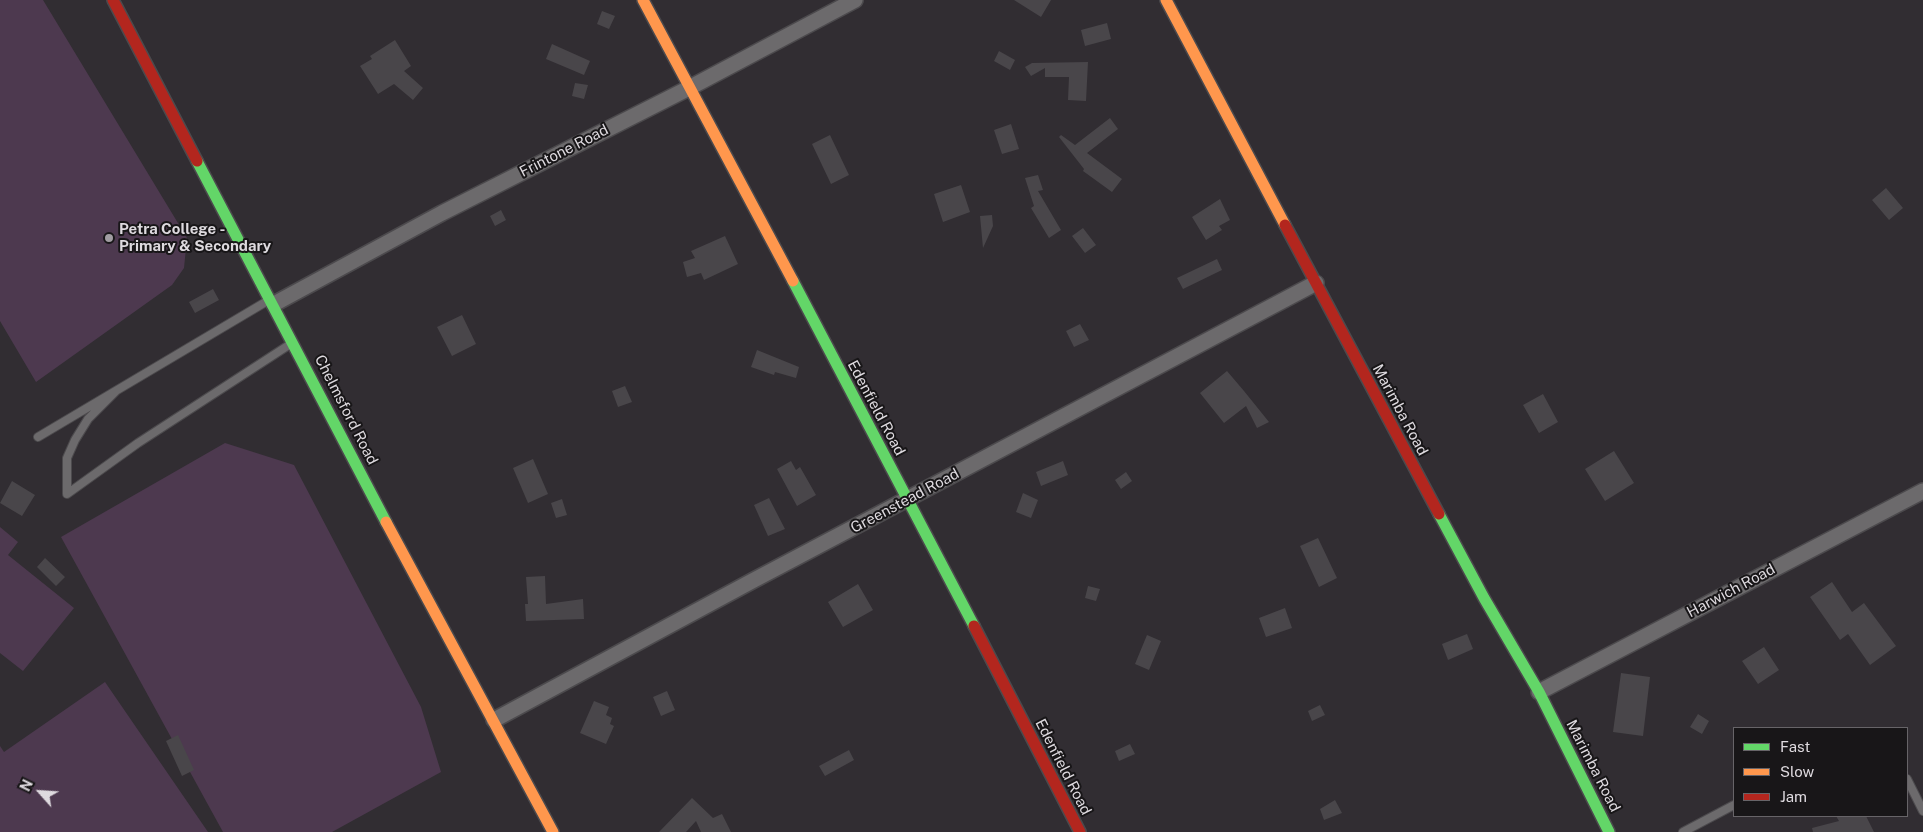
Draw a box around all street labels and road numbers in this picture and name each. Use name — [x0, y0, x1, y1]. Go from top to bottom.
street label: Frintone Road — [517, 121, 611, 181]
street label: Chelmsford Road — [311, 352, 381, 468]
street label: Edenfield Road — [843, 357, 909, 459]
street label: Marimba Road — [1368, 361, 1432, 459]
street label: Greenstead Road — [848, 465, 962, 537]
street label: Harwich Road — [1684, 560, 1778, 622]
street label: Edenfield Road — [1031, 716, 1095, 818]
street label: Marimba Road — [1562, 717, 1624, 815]

